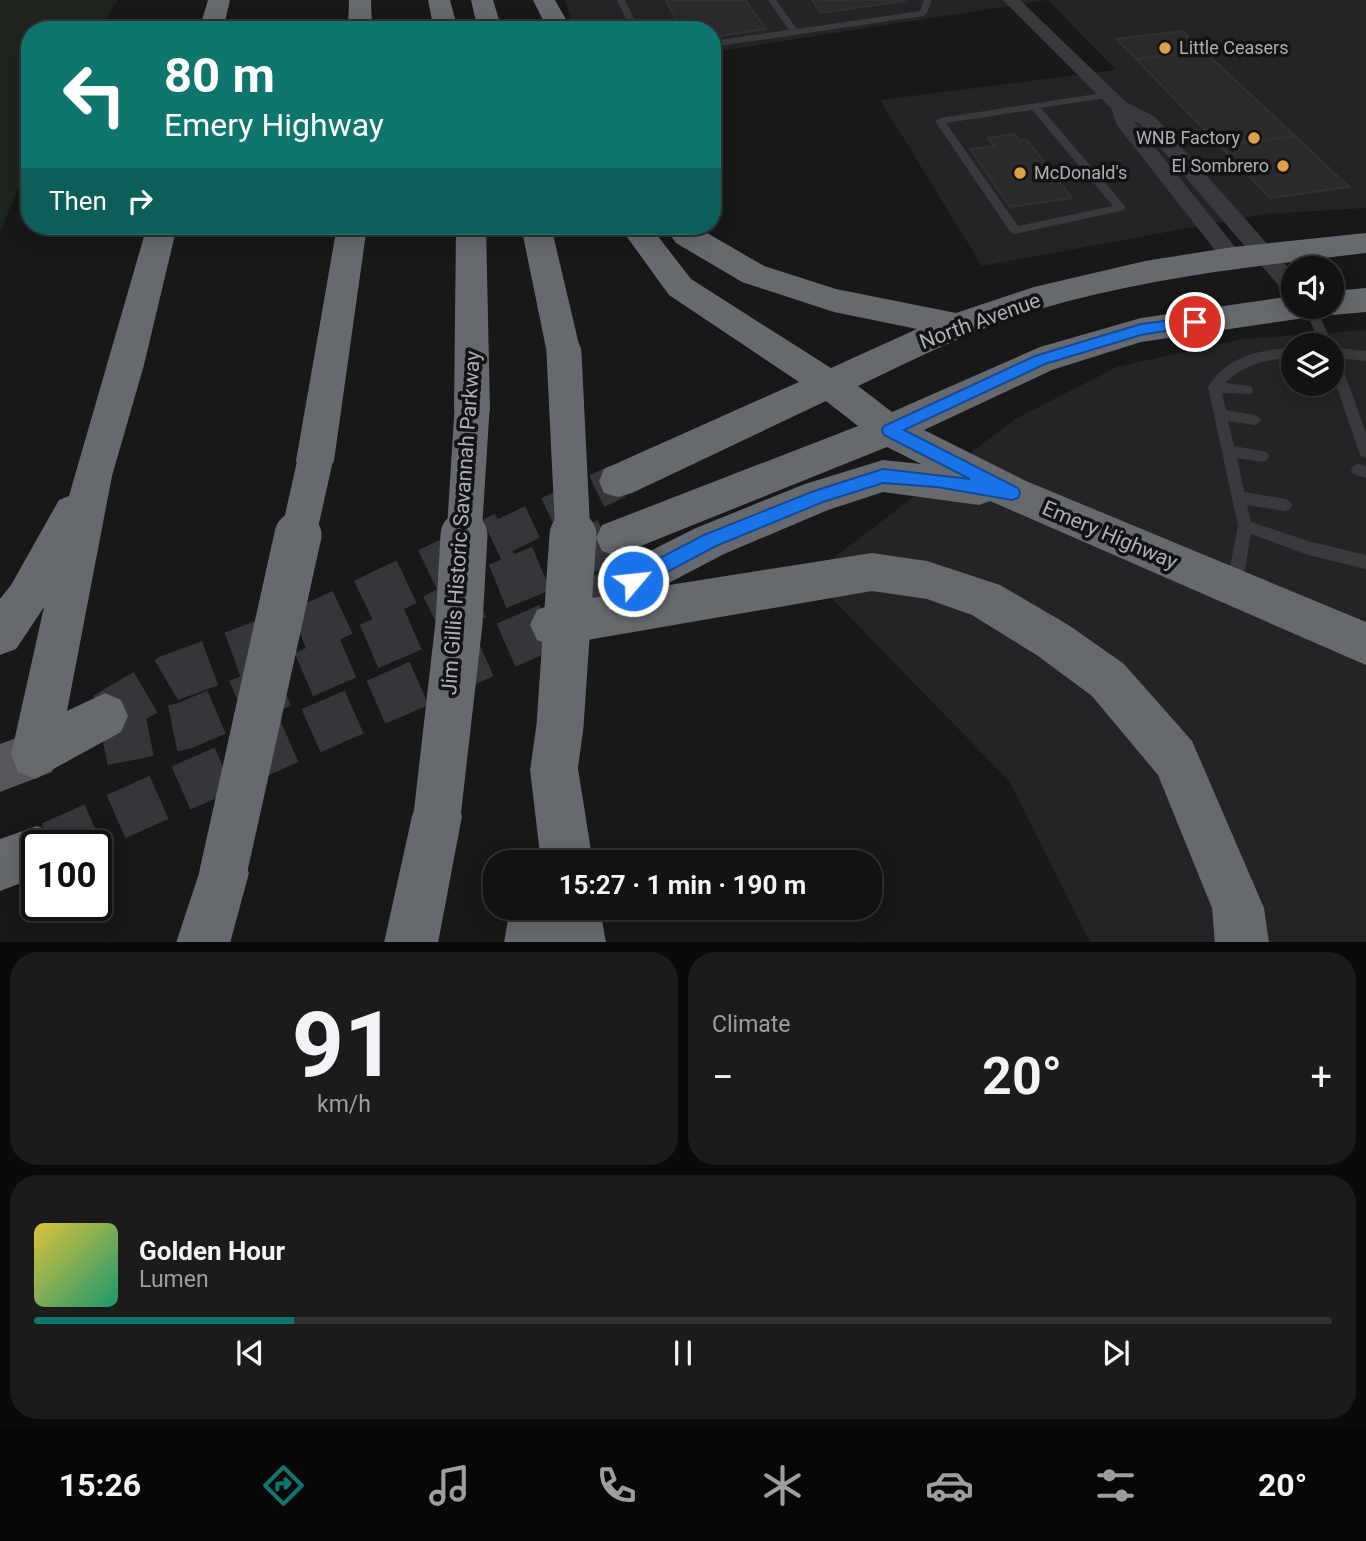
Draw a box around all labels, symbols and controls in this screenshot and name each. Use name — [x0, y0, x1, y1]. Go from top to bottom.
place label: Little Ceasers — [1179, 37, 1289, 58]
marker: Little Ceasers — [1157, 40, 1173, 56]
text: 80 m — [164, 47, 275, 104]
icon: left — [49, 49, 140, 140]
text: Emery Highway — [164, 106, 384, 144]
place label: WNB Factory — [1136, 127, 1240, 148]
marker: WNB Factory — [1246, 130, 1262, 146]
place label: El Sombrero — [1171, 155, 1269, 176]
marker: El Sombrero — [1275, 158, 1291, 174]
place label: McDonald's — [1034, 162, 1127, 183]
marker: McDonald's — [1012, 165, 1028, 181]
icon: right — [121, 182, 159, 220]
text: Then — [49, 186, 107, 216]
map controls — [1281, 256, 1344, 396]
button: sound — [1281, 256, 1344, 319]
street label: North Avenue — [916, 288, 1044, 354]
pin — [1165, 292, 1225, 352]
icon: arrive — [1176, 303, 1214, 341]
button: layers — [1281, 333, 1344, 396]
street label: Jim Gillis Historic Savannah Parkway — [437, 350, 485, 696]
street label: Emery Highway — [1039, 496, 1181, 574]
position arrow — [596, 544, 670, 618]
speed limit sign: 100 — [21, 830, 112, 921]
text: 15:27 · 1 min · 190 m — [559, 870, 806, 900]
text: 91 — [292, 992, 396, 1098]
text: Climate — [712, 1011, 791, 1038]
text: 20° — [982, 1046, 1062, 1107]
text: − — [712, 1055, 734, 1099]
text: + — [1310, 1055, 1332, 1099]
text: km/h — [317, 1091, 371, 1118]
text: Golden Hour — [139, 1236, 285, 1266]
text: Lumen — [139, 1266, 209, 1293]
icon: previous — [231, 1334, 269, 1372]
icon: pause — [664, 1334, 702, 1372]
icon: next — [1097, 1334, 1135, 1372]
icon: directions — [259, 1461, 308, 1510]
icon: music — [425, 1461, 474, 1510]
icon: phone — [592, 1461, 641, 1510]
icon: climate — [758, 1461, 807, 1510]
icon: car — [925, 1461, 974, 1510]
icon: filters — [1091, 1461, 1140, 1510]
text: 15:26 — [59, 1466, 141, 1504]
text: 20° — [1258, 1466, 1307, 1504]

